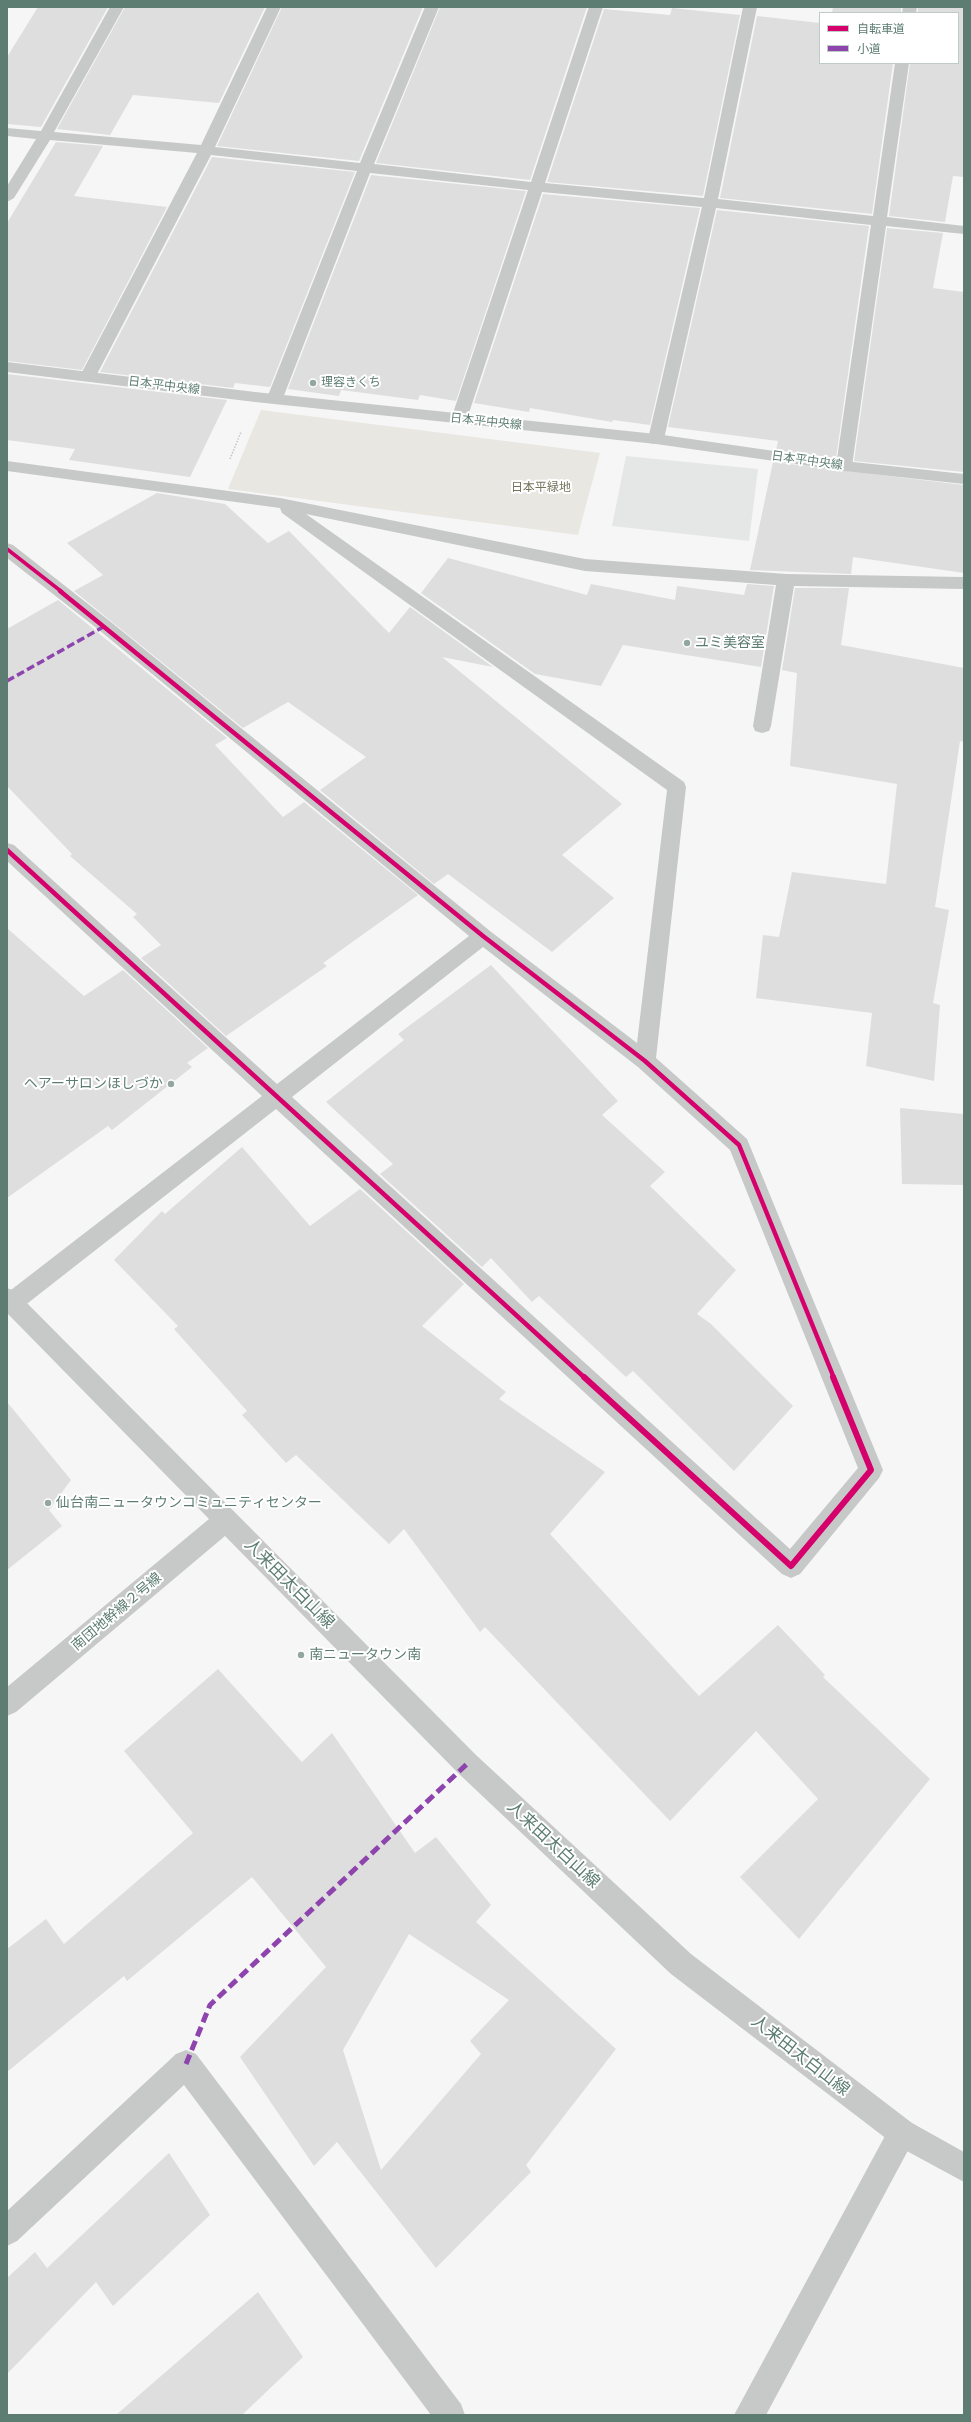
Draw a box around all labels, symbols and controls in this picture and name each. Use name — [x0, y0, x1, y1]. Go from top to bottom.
legend — [819, 12, 959, 64]
text: 自転車道 — [857, 21, 905, 37]
text: 小道 — [857, 41, 881, 57]
street label: 日本平中央線 — [127, 374, 201, 398]
place label: 理容きくち — [321, 376, 381, 390]
marker: 理容きくち — [308, 378, 318, 388]
street label: 日本平中央線 — [449, 411, 523, 433]
street label: 日本平中央線 — [770, 449, 844, 473]
park label: 日本平緑地 — [511, 481, 571, 495]
place label: ユミ美容室 — [695, 635, 765, 651]
marker: ユミ美容室 — [682, 638, 692, 648]
place label: ヘアーサロンほしづか — [24, 1076, 163, 1092]
marker: ヘアーサロンほしづか — [166, 1079, 176, 1089]
place label: 仙台南ニュータウンコミュニティセンター — [56, 1495, 322, 1511]
marker: 仙台南ニュータウンコミュニティセンター — [43, 1498, 53, 1508]
street label: 人来田太白山線 — [240, 1535, 338, 1633]
street label: 南団地幹線２号線 — [69, 1570, 165, 1654]
place label: 南ニュータウン南 — [309, 1647, 421, 1663]
marker: 南ニュータウン南 — [296, 1650, 306, 1660]
street label: 人来田太白山線 — [503, 1797, 603, 1893]
street label: 人来田太白山線 — [747, 2011, 853, 2101]

